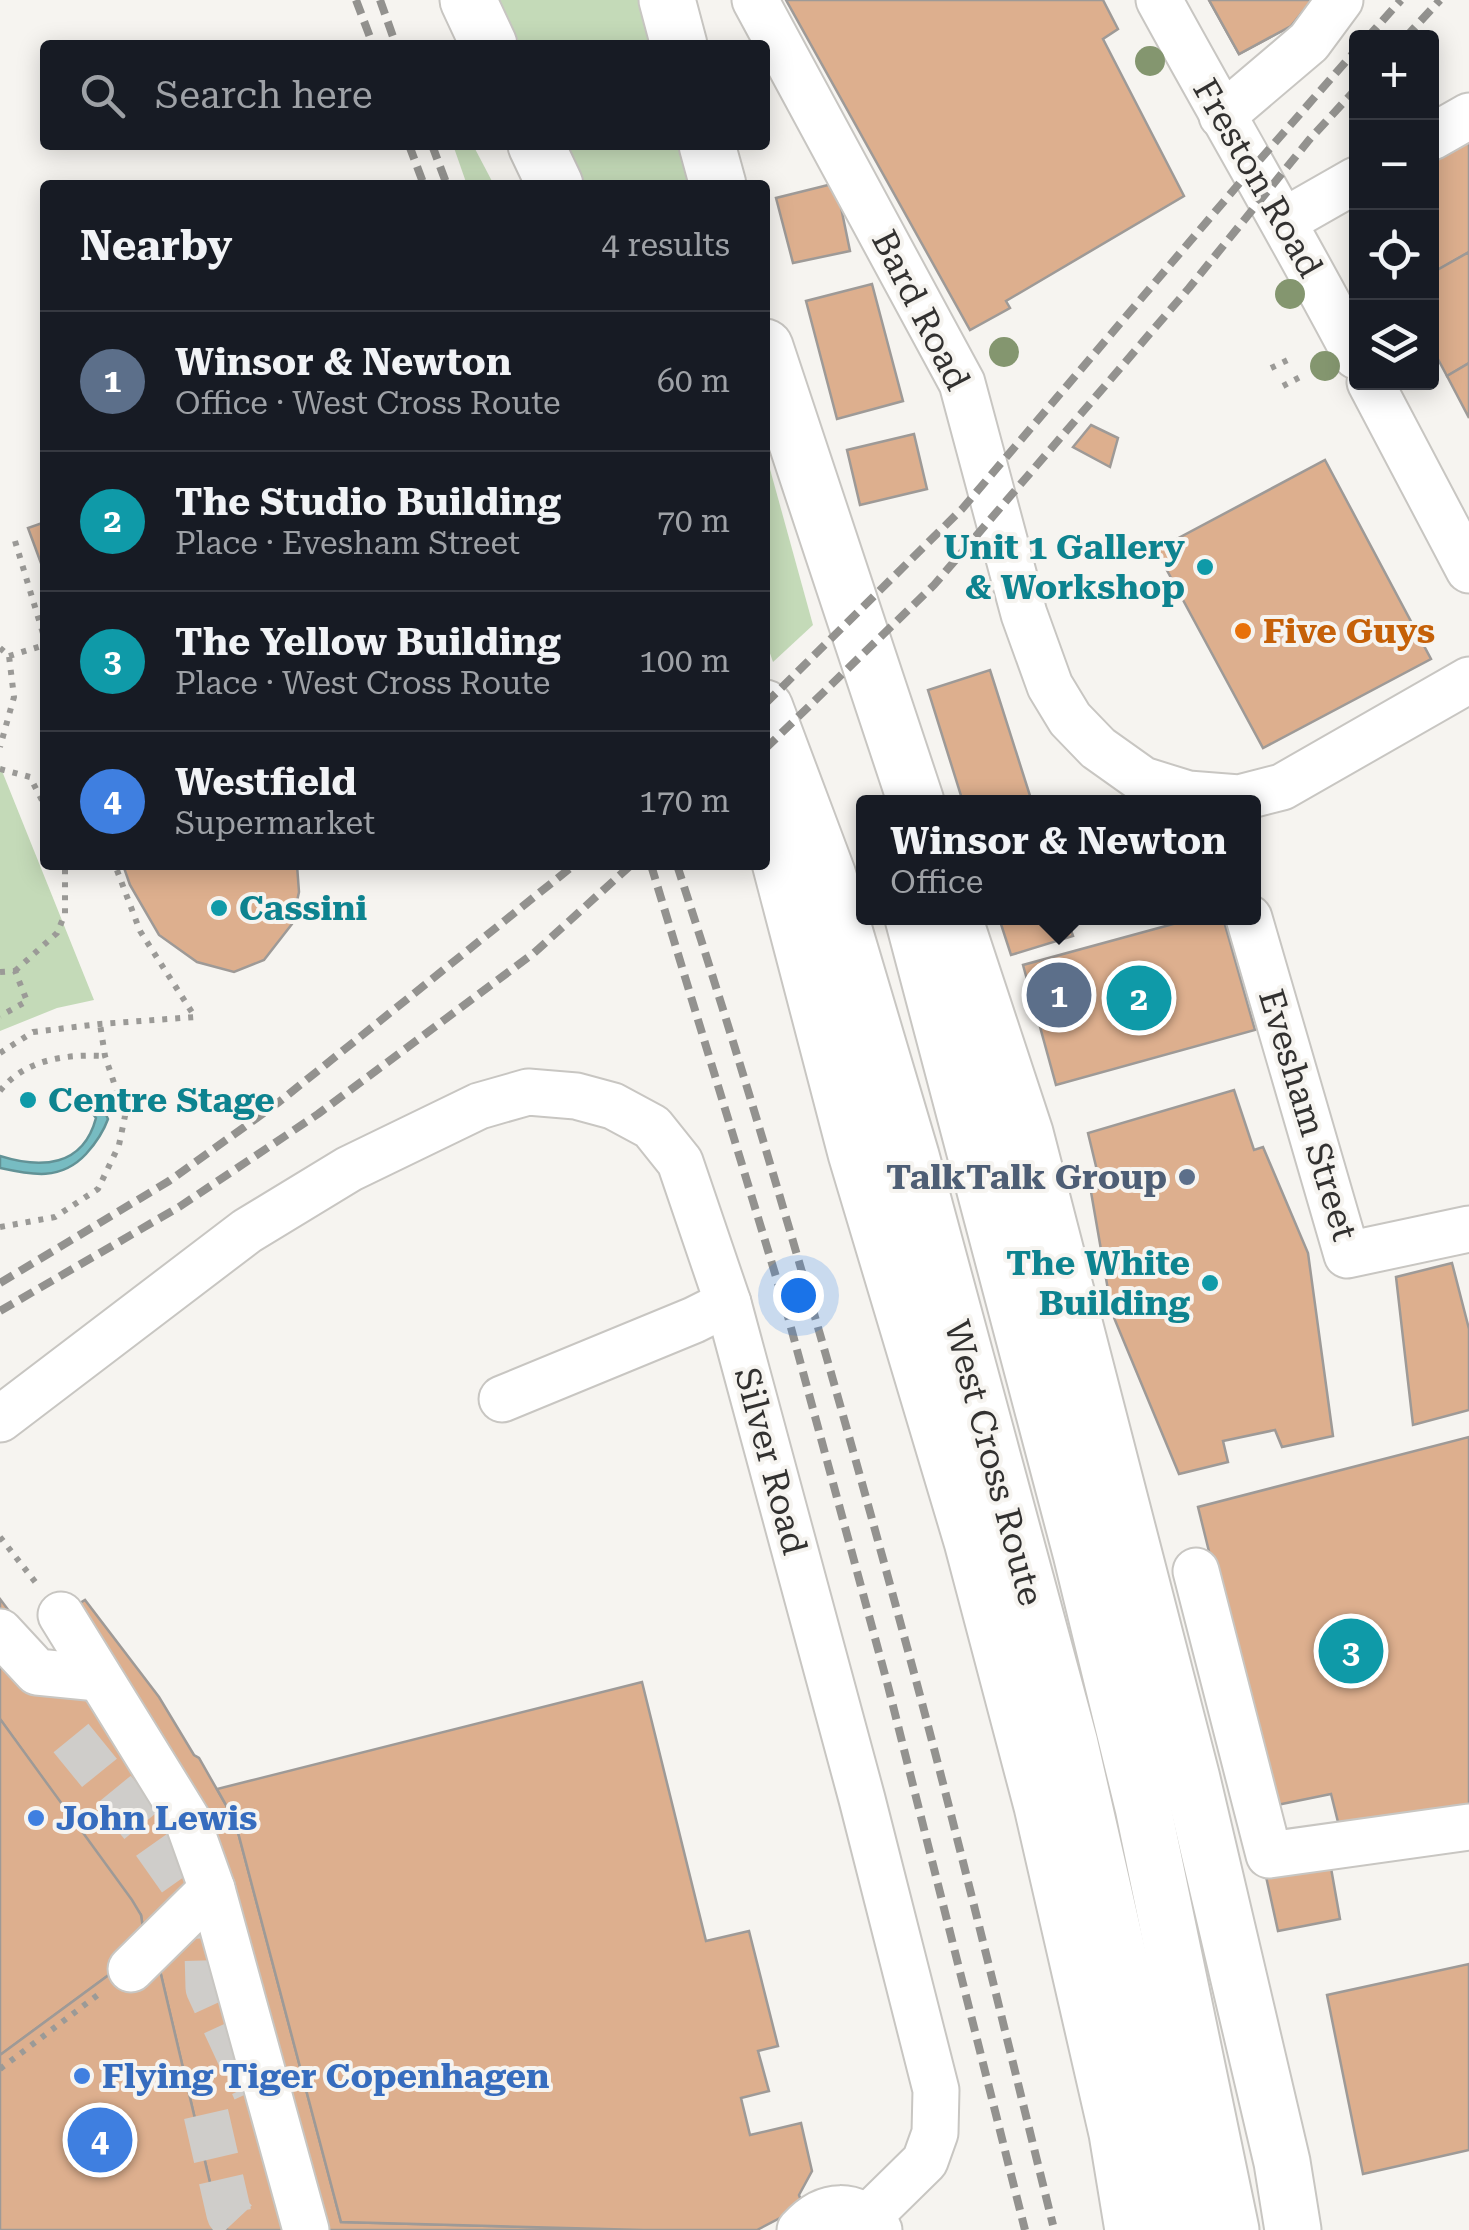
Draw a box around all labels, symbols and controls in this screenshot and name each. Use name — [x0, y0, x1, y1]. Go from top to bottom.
map controls — [1349, 30, 1439, 390]
button: + — [1349, 30, 1439, 120]
search box — [40, 40, 770, 150]
icon: search — [75, 68, 130, 123]
street label: Freston Road — [1184, 72, 1331, 285]
text: Search here — [155, 73, 373, 117]
button: − — [1349, 120, 1439, 210]
button: locate — [1349, 210, 1439, 300]
text: Nearby — [80, 221, 232, 270]
street label: Bard Road — [863, 224, 978, 397]
text: 4 results — [602, 226, 730, 264]
button: layers — [1349, 300, 1439, 390]
text: Winsor & Newton — [175, 340, 511, 384]
text: 1 — [104, 362, 121, 400]
text: 60 m — [657, 362, 730, 400]
text: Office · West Cross Route — [175, 384, 561, 422]
text: The Studio Building — [175, 480, 561, 524]
text: 2 — [104, 502, 121, 540]
text: 70 m — [657, 502, 730, 540]
text: Place · Evesham Street — [175, 524, 520, 562]
place label: Unit 1 Gallery & Workshop — [943, 527, 1185, 608]
marker: Unit 1 Gallery & Workshop — [1194, 556, 1216, 578]
place label: Five Guys — [1263, 611, 1435, 652]
text: The Yellow Building — [175, 620, 561, 664]
marker: Five Guys — [1232, 620, 1254, 642]
text: 3 — [104, 642, 121, 680]
text: 100 m — [639, 642, 730, 680]
text: Place · West Cross Route — [175, 664, 550, 702]
text: Westfield — [175, 760, 357, 804]
text: 4 — [104, 782, 121, 820]
text: 170 m — [639, 782, 730, 820]
popup — [856, 795, 1261, 925]
text: Supermarket — [175, 804, 375, 842]
text: Winsor & Newton — [890, 819, 1227, 863]
text: Office — [890, 863, 983, 901]
place label: Cassini — [239, 888, 368, 929]
marker: Cassini — [208, 897, 230, 919]
pin: 1 — [1026, 958, 1092, 1032]
pin: 2 — [1106, 960, 1172, 1036]
street label: Evesham Street — [1250, 985, 1365, 1246]
place label: Centre Stage — [48, 1080, 275, 1121]
marker: Centre Stage — [17, 1089, 39, 1111]
place label: TalkTalk Group — [886, 1157, 1167, 1198]
marker: TalkTalk Group — [1176, 1166, 1198, 1188]
place label: The White Building — [1006, 1243, 1190, 1324]
your location — [773, 1270, 824, 1321]
marker: The White Building — [1199, 1272, 1221, 1294]
street label: West Cross Route — [936, 1316, 1051, 1610]
street label: Silver Road — [726, 1363, 815, 1559]
pin: 3 — [1318, 1614, 1384, 1688]
place label: John Lewis — [56, 1798, 257, 1839]
marker: John Lewis — [25, 1807, 47, 1829]
place label: Flying Tiger Copenhagen — [102, 2056, 549, 2097]
marker: Flying Tiger Copenhagen — [71, 2065, 93, 2087]
pin: 4 — [68, 2102, 132, 2178]

